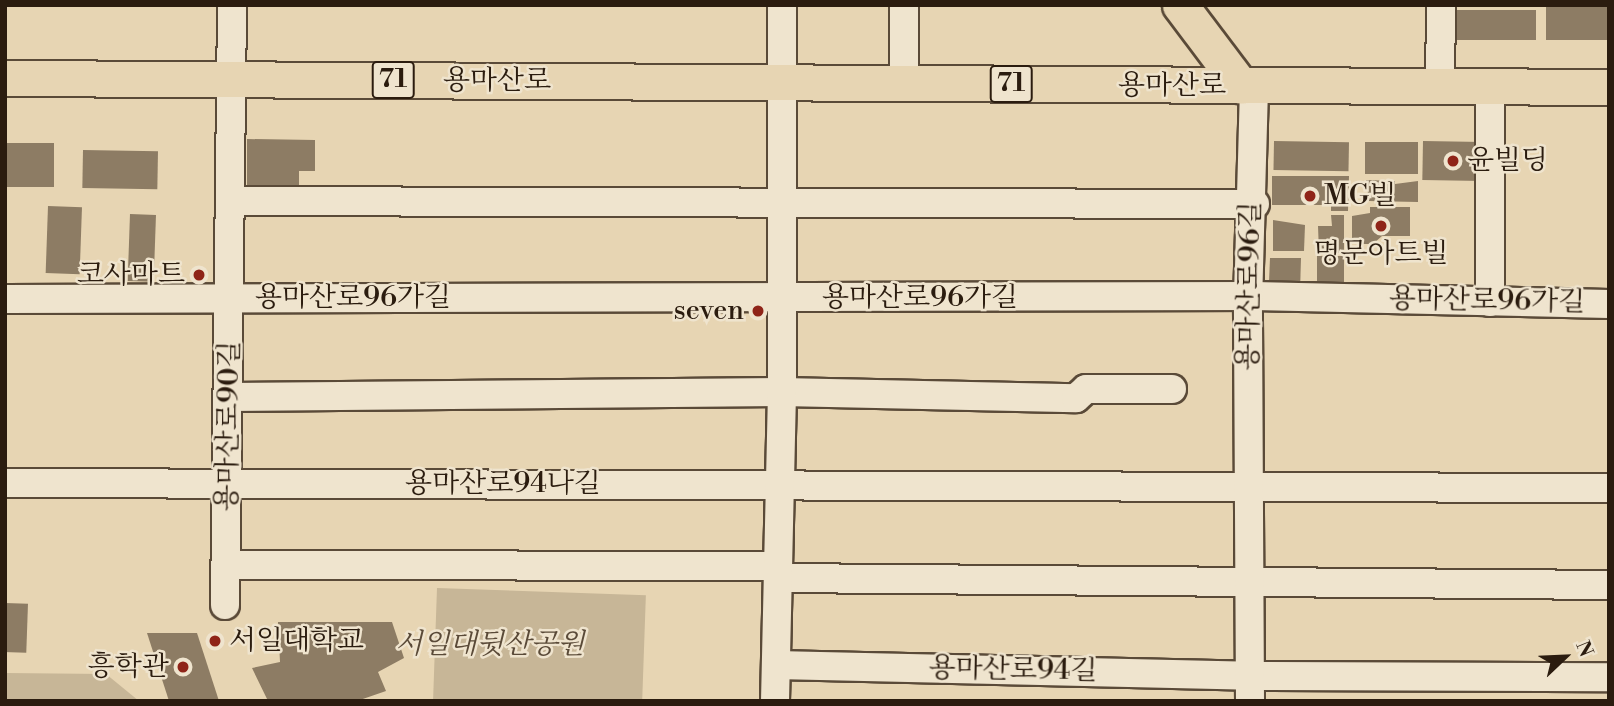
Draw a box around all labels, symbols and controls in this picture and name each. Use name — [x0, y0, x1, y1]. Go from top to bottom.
road number: 71 — [370, 58, 416, 102]
road number: 71 — [988, 61, 1034, 106]
street label: 용마산로 — [443, 64, 551, 98]
street label: 용마산로 — [1118, 69, 1226, 103]
place label: 윤빌딩 — [1467, 144, 1548, 178]
marker: 윤빌딩 — [1445, 153, 1461, 169]
place label: MG빌 — [1324, 179, 1396, 213]
marker: MG빌 — [1302, 188, 1318, 204]
street label: 용마산로96길 — [1232, 201, 1268, 371]
marker: 명문아트빌 — [1373, 218, 1389, 234]
place label: 명문아트빌 — [1313, 237, 1449, 271]
place label: 코사마트 — [77, 258, 185, 292]
marker: 코사마트 — [191, 267, 207, 283]
street label: 용마산로96가길 — [255, 281, 451, 315]
street label: 용마산로96가길 — [822, 281, 1018, 315]
street label: 용마산로96가길 — [1389, 282, 1585, 320]
place label: seven — [673, 294, 744, 328]
marker: seven — [750, 303, 766, 319]
street label: 용마산로90길 — [211, 340, 247, 512]
street label: 용마산로94나길 — [405, 467, 601, 501]
north arrow — [1530, 622, 1600, 692]
place label: 서일대학교 — [229, 624, 364, 658]
park label: 서일대뒷산공원 — [395, 628, 585, 662]
marker: 서일대학교 — [207, 633, 223, 649]
text: N — [1570, 637, 1598, 660]
place label: 흥학관 — [88, 650, 169, 684]
street label: 용마산로94길 — [928, 652, 1098, 688]
marker: 흥학관 — [175, 659, 191, 675]

